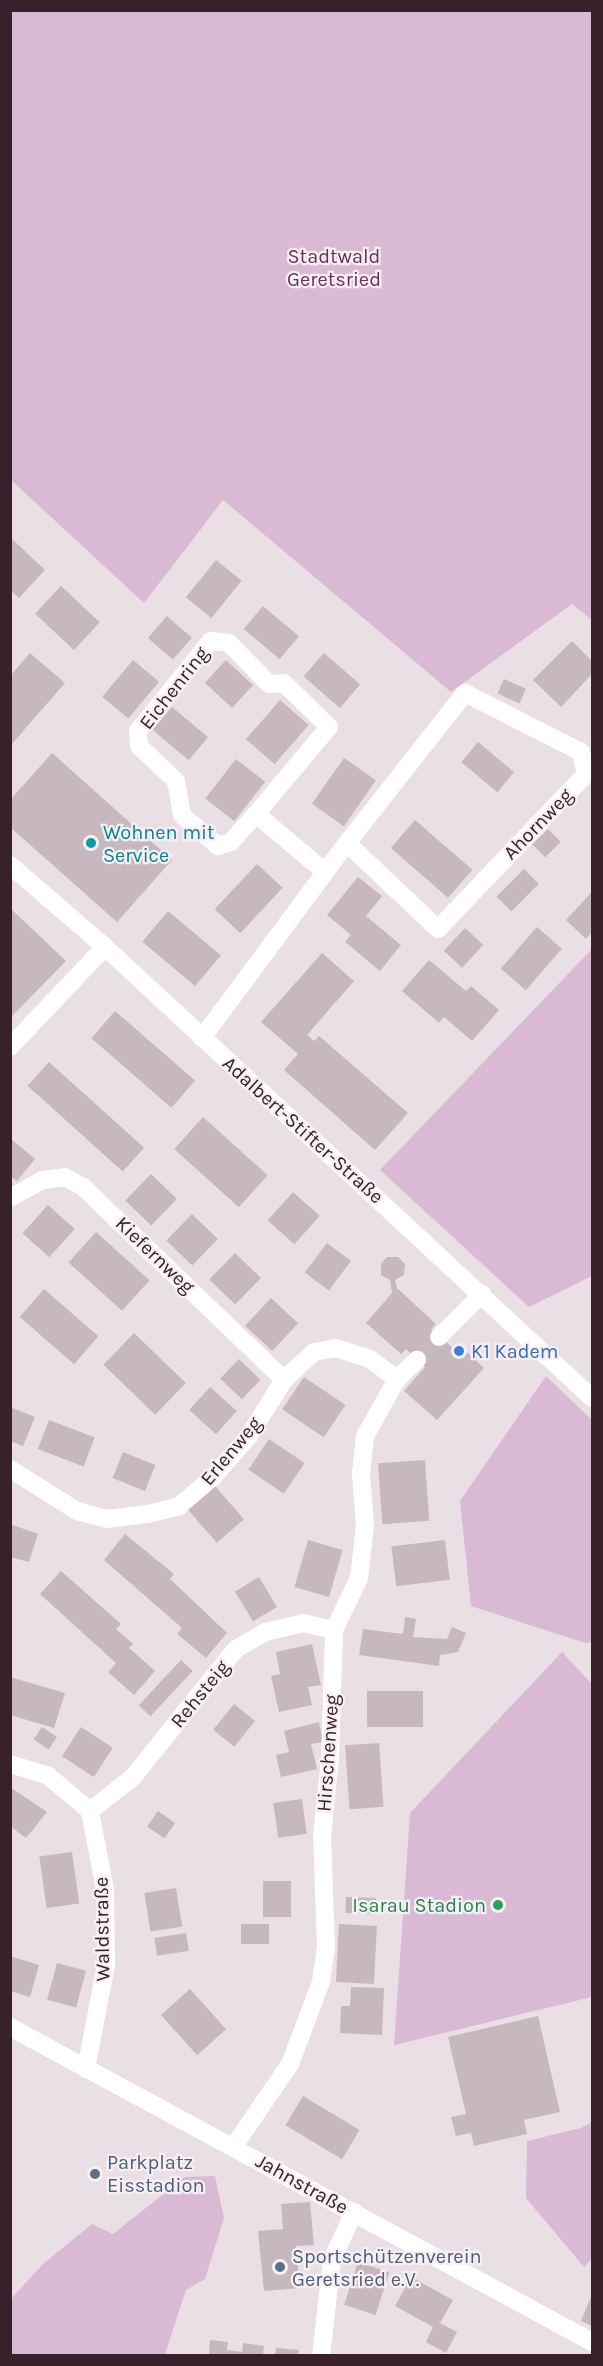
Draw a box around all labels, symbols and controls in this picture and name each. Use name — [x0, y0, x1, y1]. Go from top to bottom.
park label: Stadtwald Geretsried — [287, 245, 381, 292]
street label: Eichenring — [134, 642, 214, 734]
street label: Ahornweg — [498, 783, 578, 865]
place label: Wohnen mit Service — [103, 820, 215, 867]
marker: Wohnen mit Service — [84, 836, 98, 850]
street label: Adalbert-Stifter-Straße — [217, 1051, 389, 1209]
street label: Kiefernweg — [110, 1211, 200, 1299]
place label: K1 Kadem — [471, 1339, 558, 1363]
marker: K1 Kadem — [452, 1344, 466, 1358]
street label: Erlenweg — [195, 1412, 267, 1490]
street label: Rehsteig — [165, 1655, 235, 1733]
street label: Hirschenweg — [312, 1693, 344, 1813]
street label: Waldstraße — [89, 1877, 115, 1981]
place label: Isarau Stadion — [352, 1893, 486, 1917]
marker: Isarau Stadion — [491, 1898, 505, 1912]
street label: Jahnstraße — [252, 2149, 352, 2219]
place label: Parkplatz Eisstadion — [107, 2150, 205, 2197]
marker: Parkplatz Eisstadion — [88, 2167, 102, 2181]
place label: Sportschützenverein Geretsried e.V. — [292, 2244, 482, 2291]
marker: Sportschützenverein Geretsried e.V. — [273, 2260, 287, 2274]

